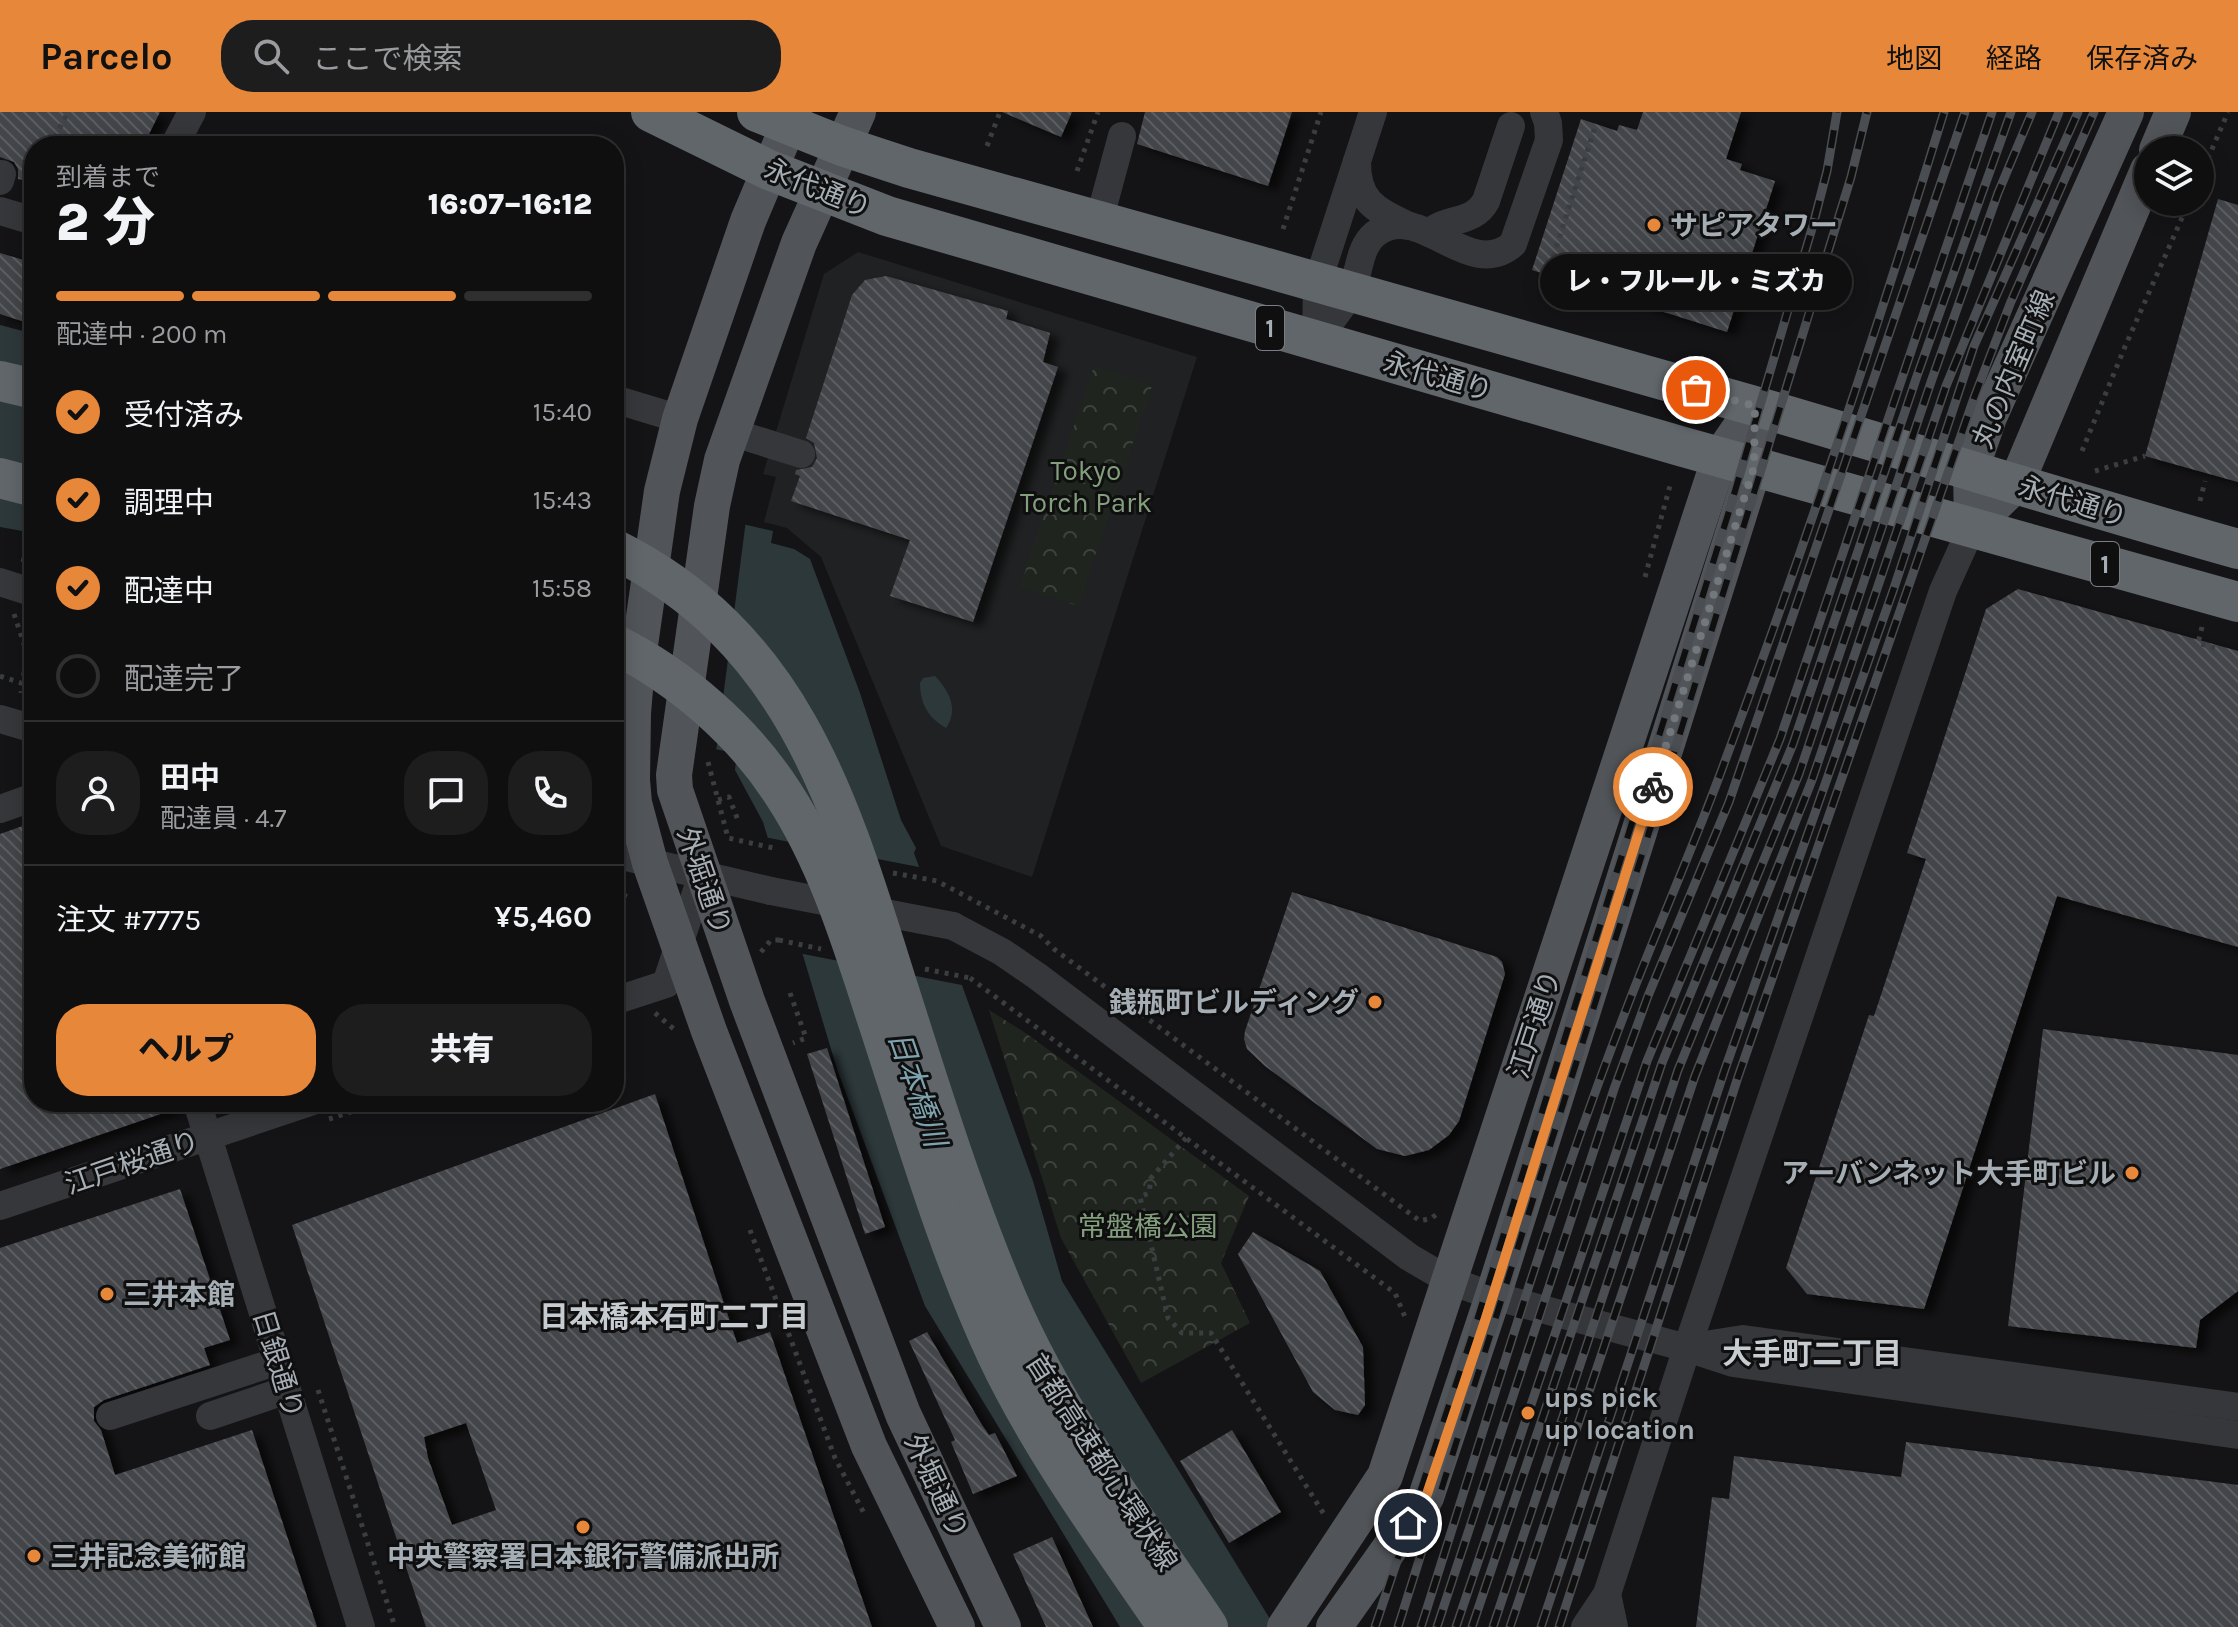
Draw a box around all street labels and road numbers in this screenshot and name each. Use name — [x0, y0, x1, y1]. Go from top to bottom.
street label: 永代通り — [760, 152, 876, 225]
street label: 丸の内室町線 — [1965, 285, 2061, 453]
road number: 1 — [1256, 306, 1284, 350]
street label: 永代通り — [1379, 345, 1496, 408]
street label: 永代通り — [2014, 469, 2131, 534]
road number: 1 — [2091, 542, 2119, 586]
street label: 外堀通り — [671, 823, 738, 939]
street label: 江戸通り — [1501, 966, 1567, 1083]
street label: 江戸桜通り — [61, 1124, 204, 1201]
street label: 日銀通り — [246, 1306, 311, 1423]
street label: 首都高速都心環状線 — [1019, 1348, 1184, 1577]
street label: 外堀通り — [898, 1428, 975, 1544]

